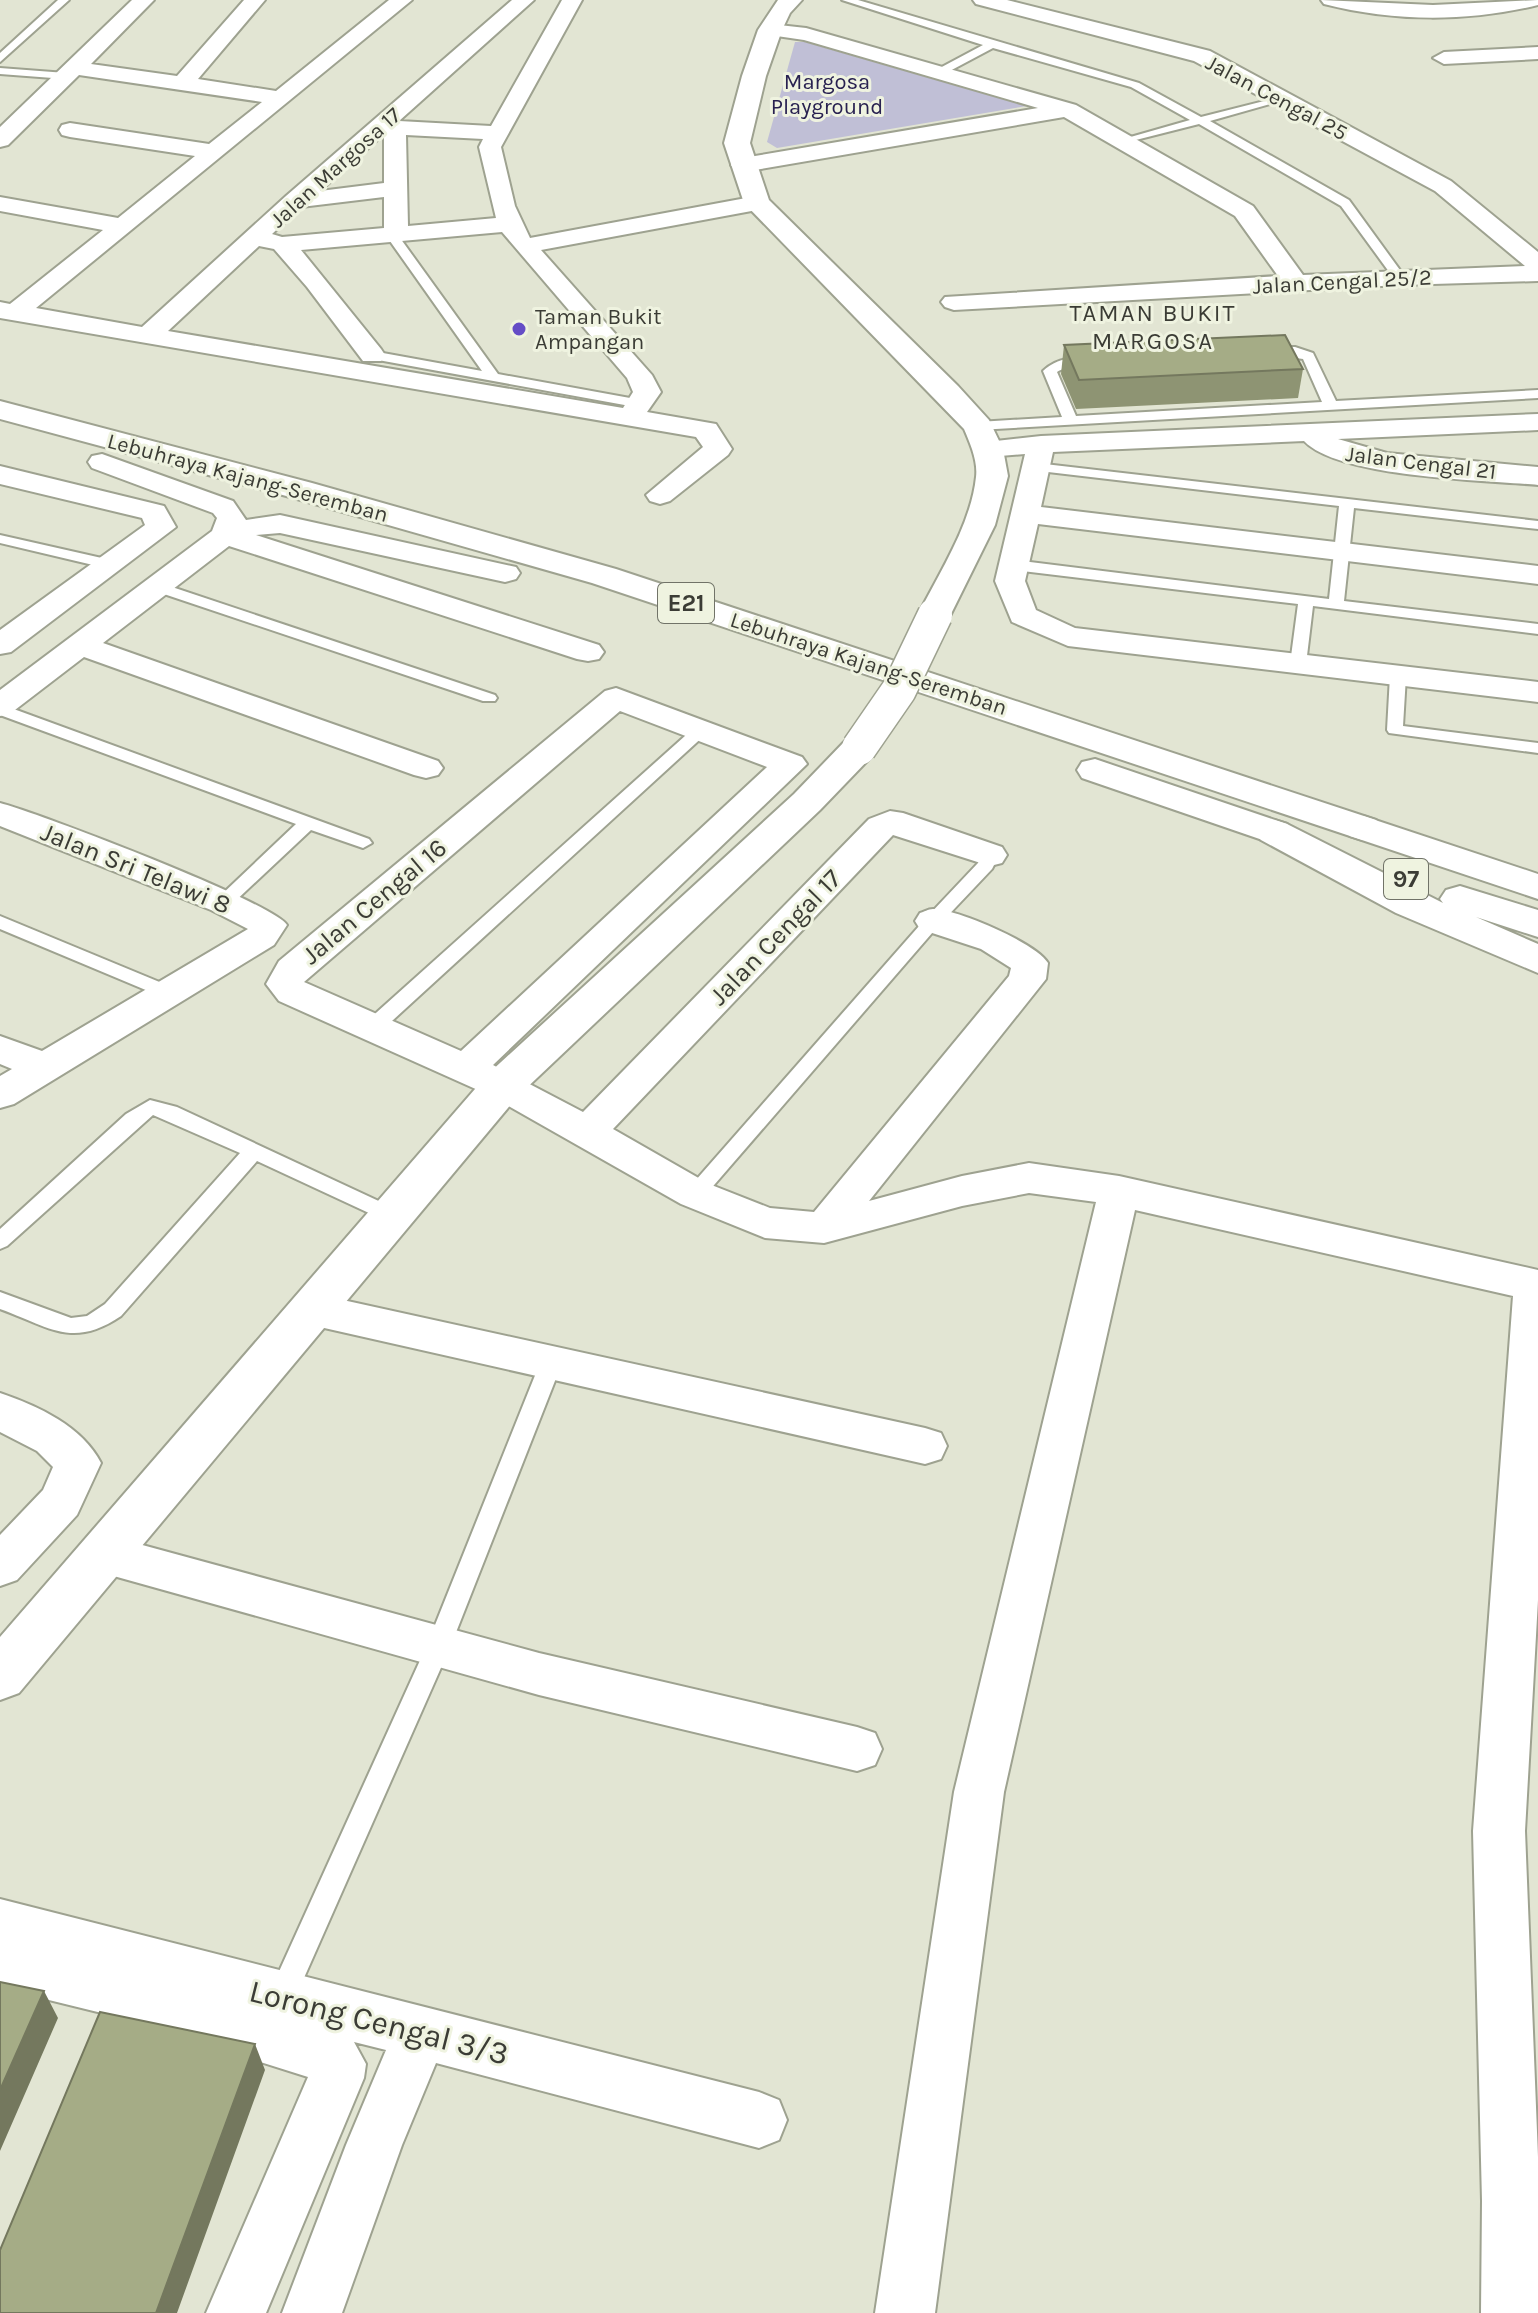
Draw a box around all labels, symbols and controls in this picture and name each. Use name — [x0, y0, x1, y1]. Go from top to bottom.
street label: Jalan Cengal 25 — [1201, 50, 1352, 146]
park label: Margosa Playground — [771, 69, 883, 120]
street label: Jalan Margosa 17 — [265, 102, 406, 233]
street label: Jalan Cengal 25/2 — [1252, 264, 1432, 300]
district label: TAMAN BUKIT MARGOSA — [1070, 299, 1236, 355]
place label: Taman Bukit Ampangan — [535, 304, 662, 355]
marker: Taman Bukit Ampangan — [510, 320, 528, 338]
street label: Lebuhraya Kajang-Seremban — [105, 428, 391, 528]
street label: Jalan Cengal 21 — [1344, 441, 1498, 485]
road number: E21 — [658, 583, 714, 623]
street label: Lebuhraya Kajang-Seremban — [727, 607, 1010, 721]
street label: Jalan Sri Telawi 8 — [36, 816, 235, 921]
street label: Jalan Cengal 16 — [296, 832, 453, 971]
road number: 97 — [1384, 859, 1428, 899]
street label: Jalan Cengal 17 — [703, 863, 848, 1012]
street label: Lorong Cengal 3/3 — [246, 1972, 512, 2073]

